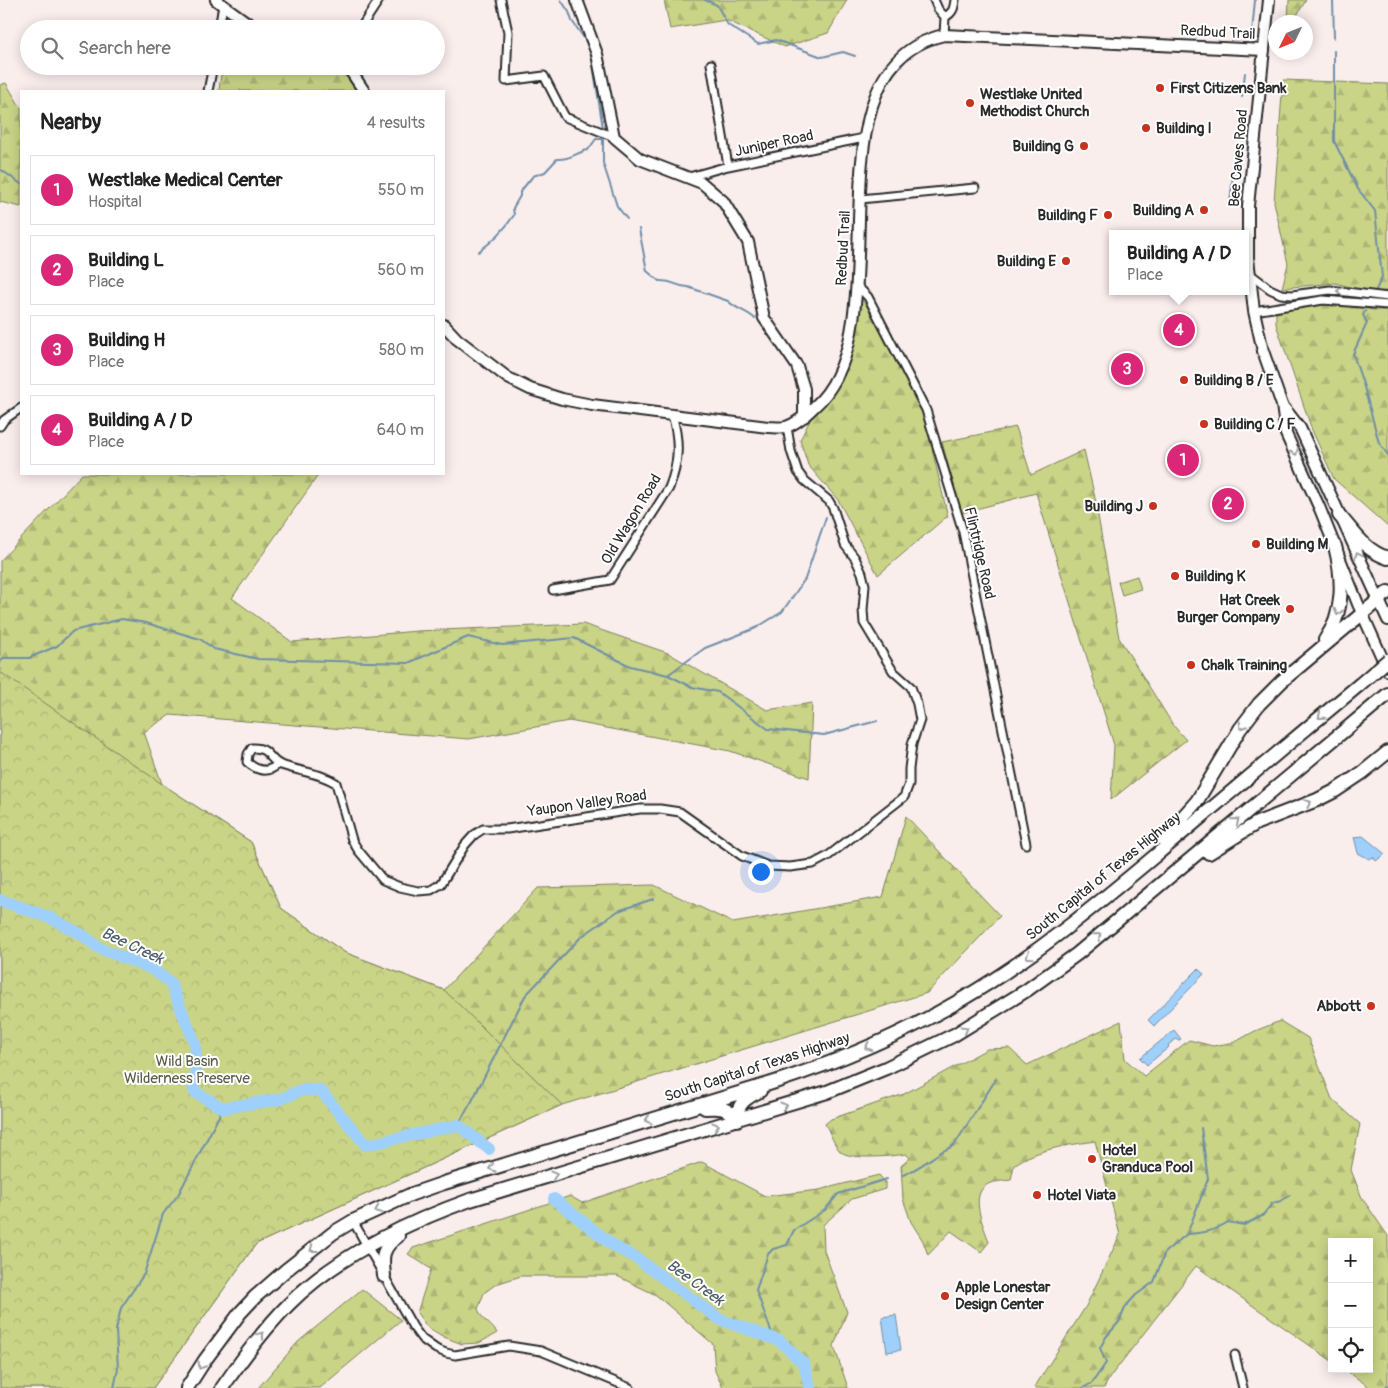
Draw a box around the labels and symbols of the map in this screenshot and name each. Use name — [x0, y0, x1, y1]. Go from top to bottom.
north arrow — [1268, 15, 1313, 60]
street label: Redbud Trail — [1180, 21, 1256, 44]
place label: First Citizens Bank — [1170, 79, 1287, 98]
marker: First Citizens Bank — [1154, 82, 1166, 94]
place label: Westlake United Methodist Church — [980, 85, 1089, 121]
marker: Westlake United Methodist Church — [964, 97, 976, 109]
street label: Bee Caves Road — [1225, 108, 1252, 208]
place label: Building I — [1156, 119, 1212, 138]
marker: Building I — [1140, 122, 1152, 134]
street label: Juniper Road — [733, 126, 815, 161]
place label: Building G — [1013, 137, 1074, 156]
marker: Building G — [1078, 140, 1090, 152]
place label: Building A — [1133, 201, 1194, 220]
marker: Building A — [1198, 204, 1210, 216]
place label: Building F — [1038, 206, 1098, 225]
marker: Building F — [1102, 209, 1114, 221]
street label: Redbud Trail — [832, 210, 855, 286]
place label: Building E — [997, 252, 1056, 271]
marker: Building E — [1060, 255, 1072, 267]
one-way arrow — [1335, 286, 1343, 297]
pin: 4 — [1163, 311, 1195, 349]
pin: 3 — [1111, 350, 1143, 388]
place label: Building B / E — [1194, 371, 1274, 390]
marker: Building B / E — [1178, 374, 1190, 386]
place label: Building C / F — [1214, 415, 1296, 434]
marker: Building C / F — [1198, 418, 1210, 430]
pin: 1 — [1167, 441, 1199, 479]
one-way arrow — [1288, 447, 1299, 456]
street label: Old Wagon Road — [597, 471, 666, 568]
pin: 2 — [1212, 485, 1244, 523]
place label: Building J — [1084, 497, 1143, 516]
marker: Building J — [1147, 500, 1159, 512]
street label: Flintridge Road — [960, 505, 999, 601]
place label: Building M — [1266, 535, 1328, 554]
marker: Building M — [1250, 538, 1262, 550]
one-way arrow — [1355, 552, 1365, 561]
place label: Building K — [1185, 567, 1245, 586]
marker: Building K — [1169, 570, 1181, 582]
place label: Hat Creek Burger Company — [1177, 591, 1281, 627]
marker: Hat Creek Burger Company — [1284, 603, 1296, 615]
one-way arrow — [1333, 607, 1344, 616]
place label: Chalk Training — [1201, 656, 1288, 675]
marker: Chalk Training — [1185, 659, 1197, 671]
one-way arrow — [1318, 710, 1327, 719]
one-way arrow — [1239, 720, 1248, 730]
street label: Yaupon Valley Road — [525, 786, 648, 821]
one-way arrow — [1303, 799, 1312, 810]
street label: South Capital of Texas Highway — [1022, 808, 1185, 945]
one-way arrow — [1230, 818, 1239, 827]
your location — [748, 859, 774, 885]
water label: Bee Creek — [98, 923, 168, 969]
one-way arrow — [1092, 934, 1101, 942]
one-way arrow — [1025, 950, 1035, 959]
place label: Abbott — [1316, 997, 1362, 1016]
marker: Abbott — [1365, 1000, 1377, 1012]
one-way arrow — [959, 1025, 968, 1035]
street label: South Capital of Texas Highway — [662, 1028, 853, 1106]
one-way arrow — [864, 1041, 873, 1051]
park label: Wild Basin Wilderness Preserve — [124, 1052, 251, 1088]
one-way arrow — [779, 1101, 787, 1111]
one-way arrow — [644, 1115, 653, 1125]
one-way arrow — [711, 1122, 719, 1132]
place label: Hotel Granduca Pool — [1102, 1141, 1193, 1177]
marker: Hotel Granduca Pool — [1086, 1153, 1098, 1165]
one-way arrow — [489, 1162, 497, 1172]
one-way arrow — [549, 1171, 558, 1181]
place label: Hotel Viata — [1047, 1186, 1116, 1205]
marker: Hotel Viata — [1031, 1189, 1043, 1201]
one-way arrow — [374, 1203, 383, 1214]
one-way arrow — [309, 1243, 319, 1252]
water label: Bee Creek — [663, 1255, 729, 1311]
place label: Apple Lonestar Design Center — [955, 1278, 1051, 1314]
marker: Apple Lonestar Design Center — [939, 1290, 951, 1302]
one-way arrow — [256, 1332, 264, 1341]
one-way arrow — [198, 1360, 208, 1369]

